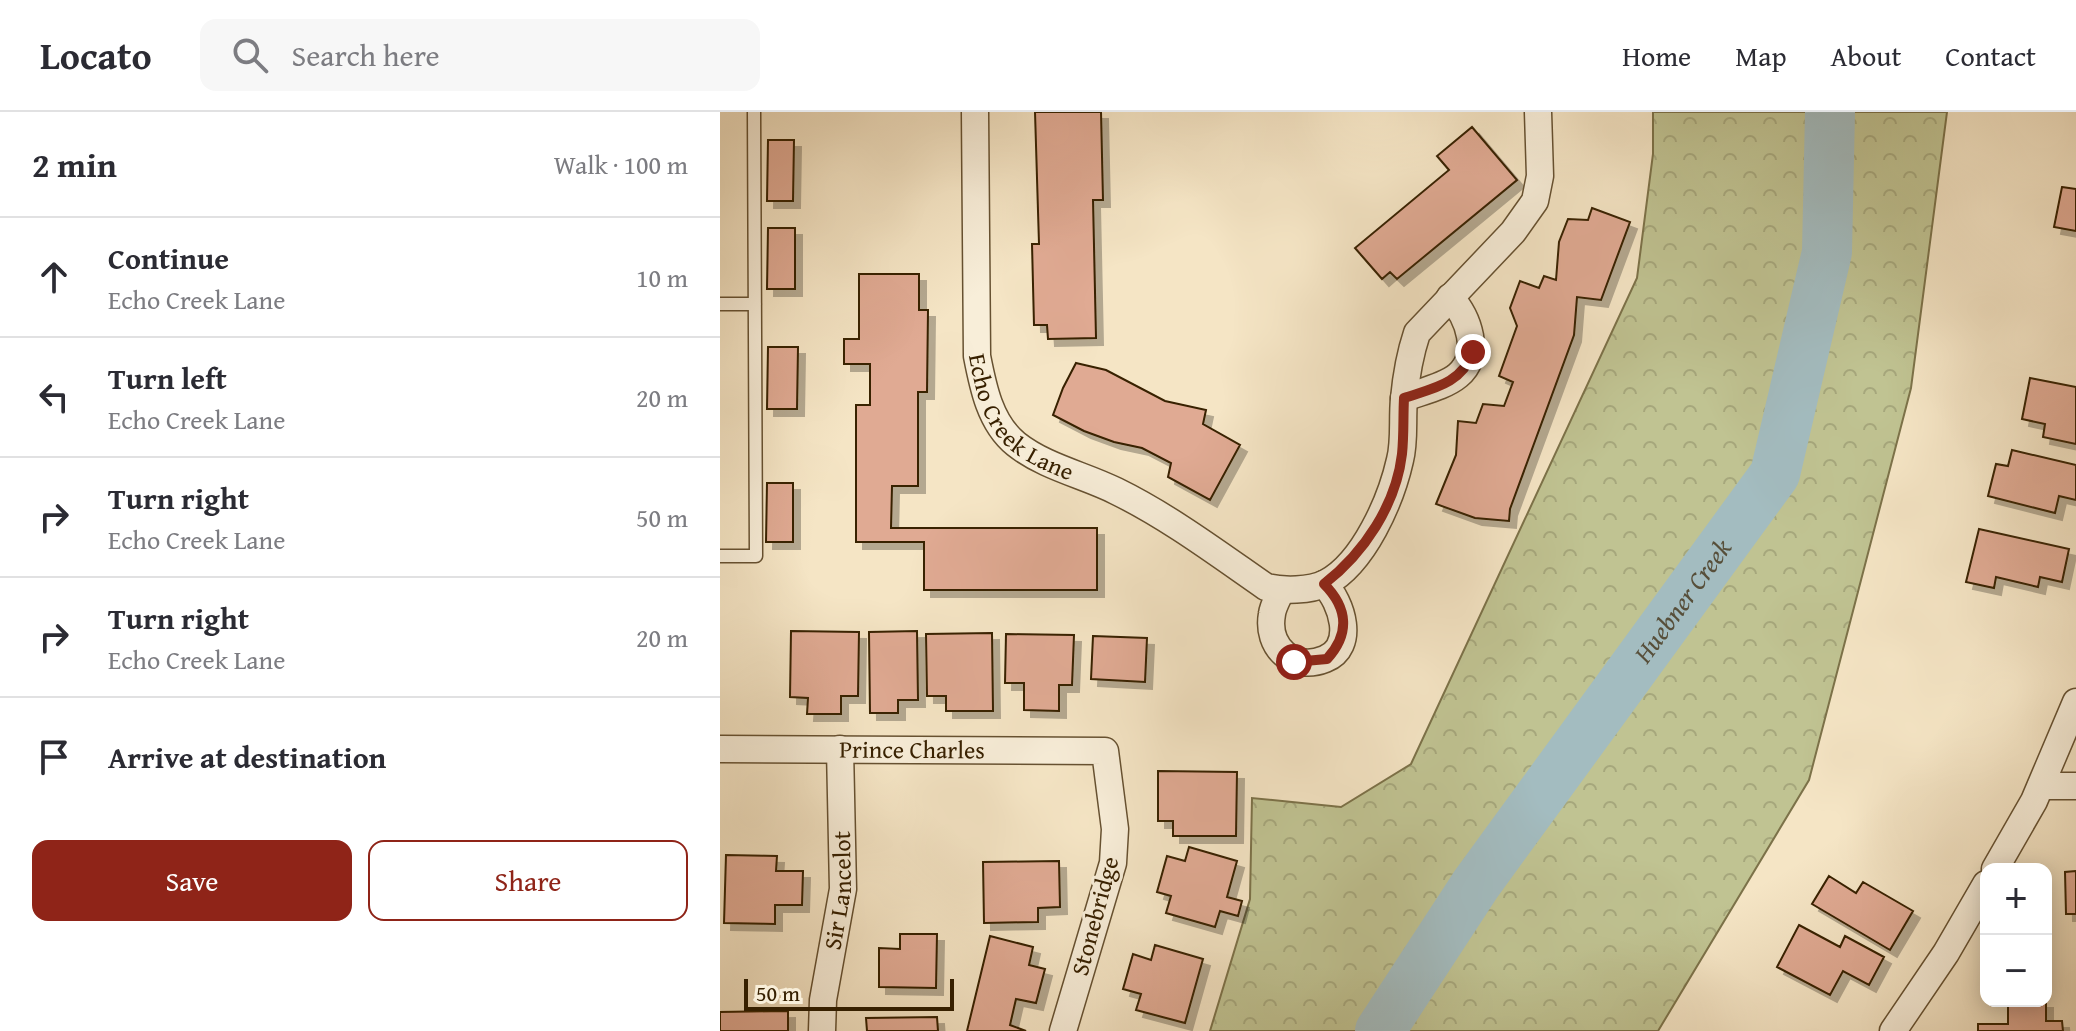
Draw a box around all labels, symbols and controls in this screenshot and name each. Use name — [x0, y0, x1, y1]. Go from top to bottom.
search box — [200, 19, 760, 91]
text: Locato — [40, 27, 152, 83]
icon: search — [228, 33, 272, 77]
text: Search here — [292, 33, 440, 77]
text: Home — [1622, 35, 1691, 76]
text: Map — [1735, 35, 1787, 76]
text: About — [1831, 35, 1901, 76]
text: Contact — [1945, 35, 2036, 76]
text: 2 min — [32, 140, 117, 189]
text: Walk · 100 m — [554, 145, 688, 184]
text: Continue — [108, 236, 229, 280]
icon: ahead — [32, 255, 76, 299]
text: 10 m — [636, 258, 688, 297]
text: Echo Creek Lane — [108, 280, 285, 319]
route end — [1455, 334, 1491, 370]
street label: Echo Creek Lane — [960, 351, 1079, 489]
text: Turn left — [108, 356, 227, 400]
icon: left — [32, 375, 76, 419]
text: 20 m — [636, 378, 688, 417]
text: Echo Creek Lane — [108, 400, 285, 439]
text: Turn right — [108, 476, 249, 520]
icon: right — [32, 495, 76, 539]
text: 50 m — [636, 498, 688, 537]
text: Echo Creek Lane — [108, 520, 285, 559]
water label: Huebner Creek — [1623, 530, 1741, 672]
text: Turn right — [108, 596, 249, 640]
icon: right — [32, 615, 76, 659]
text: 20 m — [636, 618, 688, 657]
text: Echo Creek Lane — [108, 640, 285, 679]
route start — [1276, 644, 1312, 680]
street label: Prince Charles — [839, 732, 985, 767]
icon: arrive — [32, 735, 76, 779]
text: Arrive at destination — [108, 735, 386, 779]
street label: Sir Lancelot — [814, 830, 860, 953]
button: Save — [32, 840, 352, 921]
button: Share — [368, 840, 688, 921]
street label: Stonebridge — [1062, 852, 1127, 979]
map controls — [1980, 863, 2052, 1007]
button: + — [1980, 863, 2052, 935]
button: − — [1980, 935, 2052, 1007]
scale bar — [744, 975, 954, 1011]
text: 50 m — [756, 977, 800, 1009]

